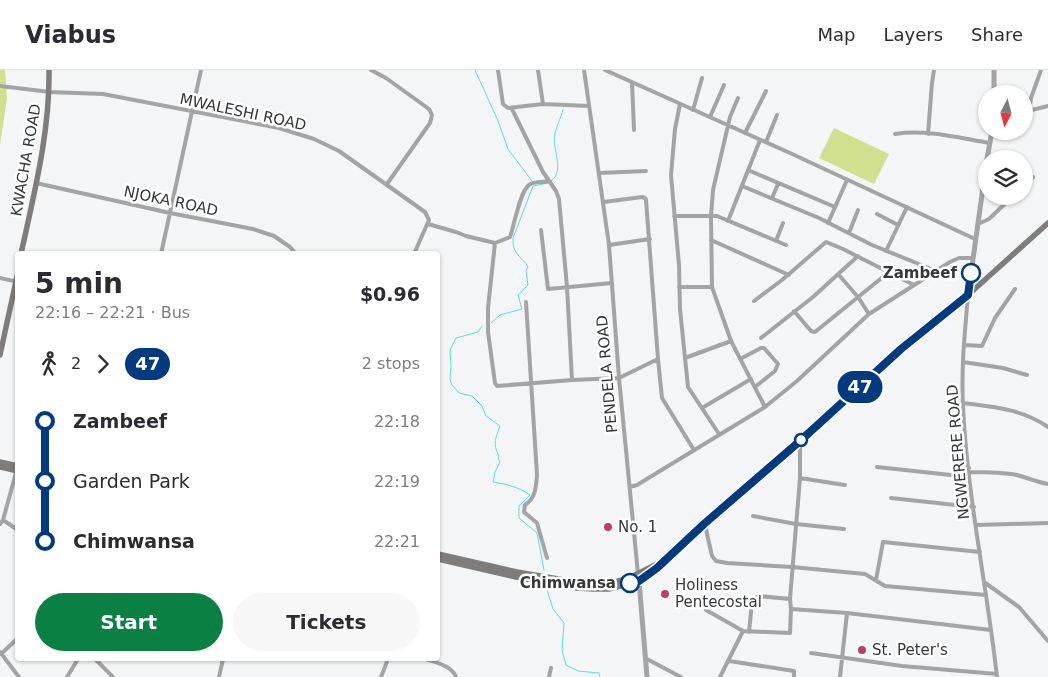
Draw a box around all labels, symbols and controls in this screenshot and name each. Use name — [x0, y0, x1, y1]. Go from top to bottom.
text: Viabus — [25, 21, 116, 49]
text: Map — [817, 24, 855, 45]
text: Layers — [883, 24, 943, 45]
text: Share — [971, 24, 1023, 45]
north arrow — [978, 85, 1032, 140]
map controls — [978, 85, 1033, 205]
street label: MWALESHI ROAD — [178, 90, 308, 134]
street label: KWACHA ROAD — [7, 102, 45, 218]
button: layers — [978, 150, 1033, 205]
street label: NJOKA ROAD — [122, 182, 220, 220]
marker: Zambeef — [961, 263, 981, 283]
place label: Zambeef — [883, 264, 957, 282]
text: 5 min — [35, 267, 123, 300]
text: $0.96 — [360, 283, 420, 305]
text: 22:16 – 22:21 · Bus — [35, 303, 190, 322]
street label: PENDELA ROAD — [593, 314, 621, 434]
icon: walk — [35, 350, 63, 378]
icon: forward — [89, 350, 117, 378]
text: 47 — [135, 353, 160, 374]
text: 2 — [71, 354, 81, 373]
text: 2 stops — [362, 354, 420, 373]
line badge: 47 — [838, 371, 882, 403]
text: 47 — [847, 376, 873, 397]
street label: NGWERERE ROAD — [943, 384, 973, 520]
text: Zambeef — [73, 410, 167, 432]
text: 22:18 — [374, 412, 420, 431]
unlabelled marker — [794, 433, 808, 447]
text: Garden Park — [73, 470, 190, 492]
text: 22:19 — [374, 472, 420, 491]
place label: No. 1 — [618, 518, 657, 536]
marker: No. 1 — [602, 521, 614, 533]
text: Chimwansa — [73, 530, 195, 552]
text: 22:21 — [374, 532, 420, 551]
marker: Chimwansa — [620, 573, 640, 593]
place label: Chimwansa — [520, 574, 616, 592]
place label: Holiness Pentecostal — [675, 576, 762, 611]
marker: Holiness Pentecostal — [659, 588, 671, 600]
button: Start — [35, 593, 223, 651]
button: Tickets — [233, 593, 420, 651]
place label: St. Peter's — [872, 641, 948, 659]
marker: St. Peter's — [856, 644, 868, 656]

